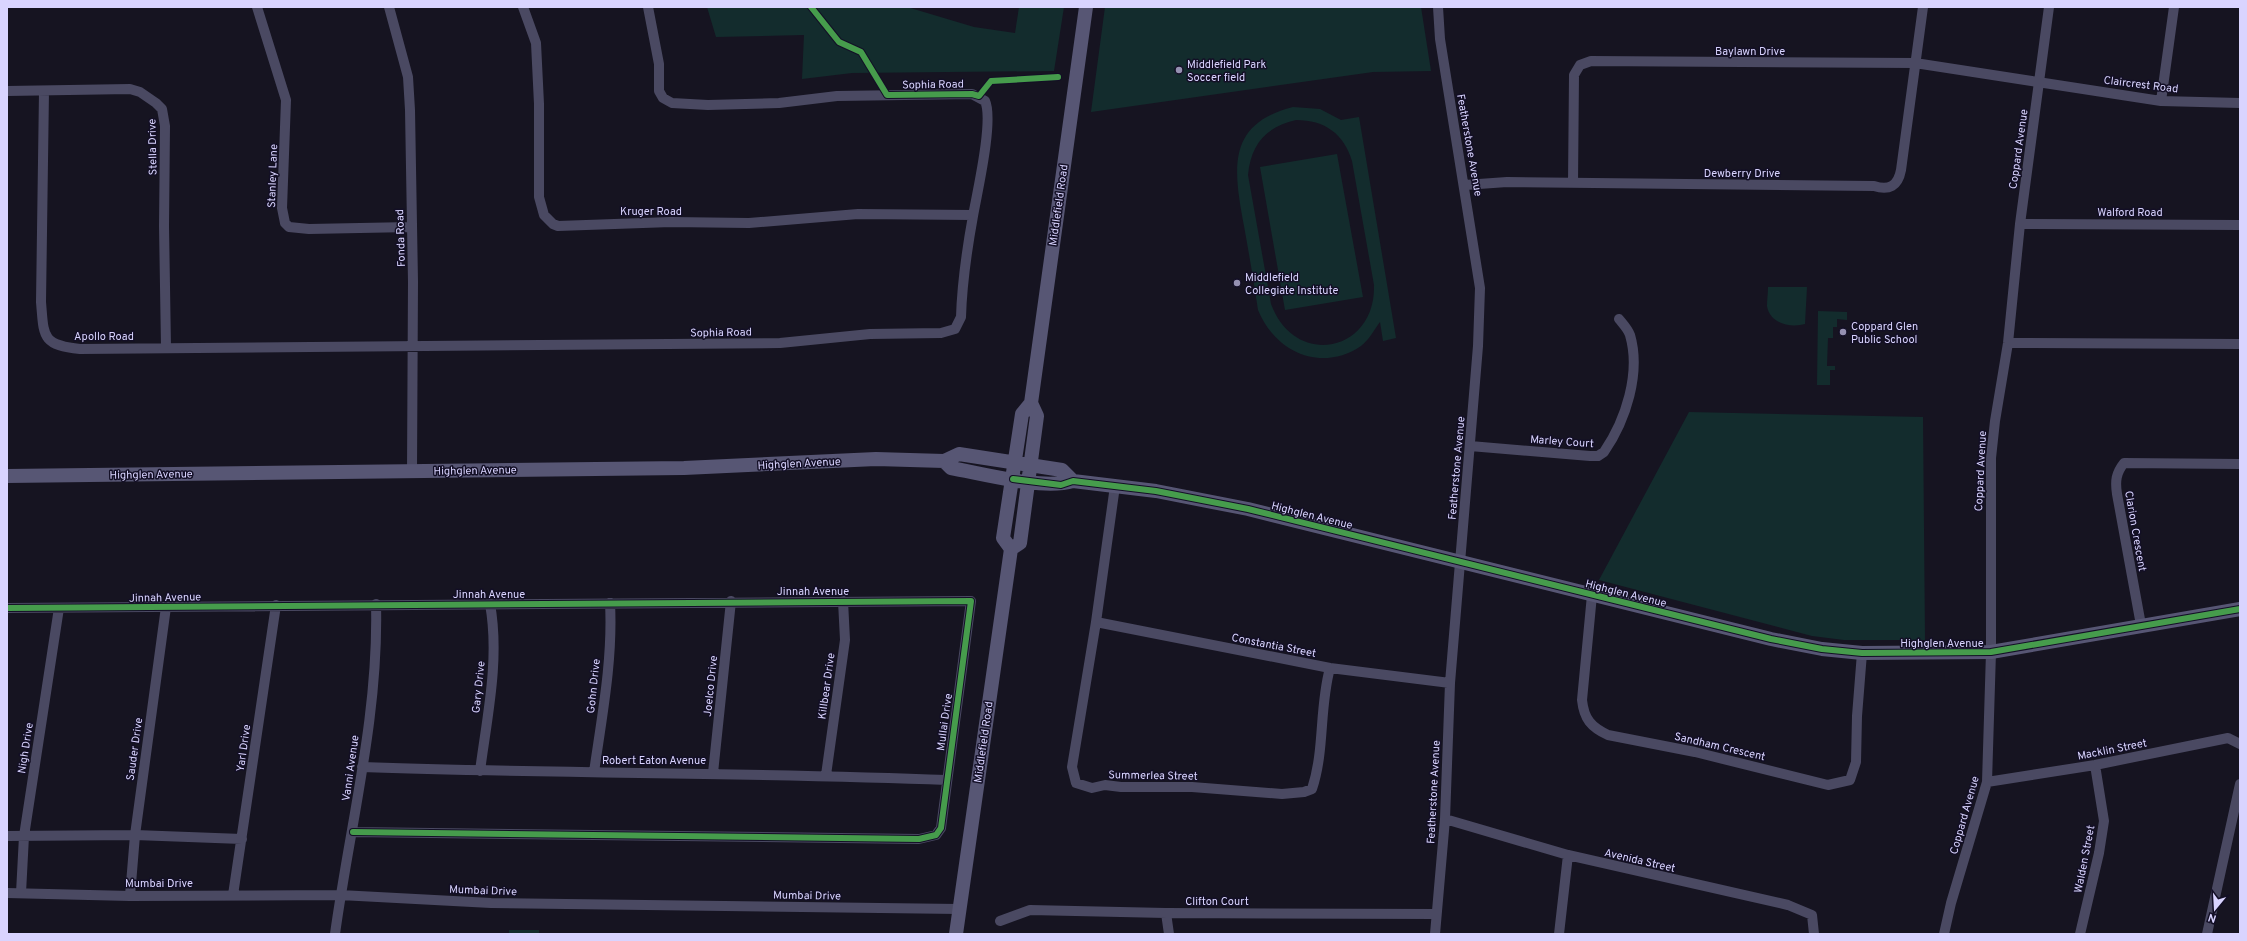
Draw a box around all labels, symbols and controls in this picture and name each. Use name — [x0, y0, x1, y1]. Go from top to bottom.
street label: Baylawn Drive — [1715, 45, 1785, 59]
place label: Middlefield Park Soccer field — [1187, 58, 1266, 85]
marker: Middlefield Park Soccer field — [1174, 65, 1184, 75]
street label: Claircrest Road — [2103, 73, 2179, 97]
street label: Sophia Road — [902, 77, 964, 93]
street label: Featherstone Avenue — [1453, 93, 1485, 198]
street label: Coppard Avenue — [2006, 108, 2032, 190]
street label: Stella Drive — [146, 118, 160, 175]
street label: Stanley Lane — [265, 144, 281, 208]
street label: Middlefield Road — [1046, 164, 1072, 247]
street label: Dewberry Drive — [1704, 167, 1780, 181]
street label: Kruger Road — [620, 205, 682, 219]
street label: Walford Road — [2097, 206, 2163, 220]
street label: Fonda Road — [393, 209, 409, 267]
place label: Middlefield Collegiate Institute — [1245, 271, 1339, 298]
marker: Middlefield Collegiate Institute — [1232, 278, 1242, 288]
place label: Coppard Glen Public School — [1851, 320, 1918, 347]
street label: Sophia Road — [690, 325, 752, 341]
marker: Coppard Glen Public School — [1838, 327, 1848, 337]
street label: Apollo Road — [74, 330, 134, 344]
street label: Featherstone Avenue — [1446, 416, 1468, 520]
street label: Coppard Avenue — [1972, 430, 1990, 512]
street label: Marley Court — [1530, 433, 1594, 451]
street label: Highglen Avenue — [757, 455, 841, 473]
street label: Highglen Avenue — [433, 463, 517, 479]
street label: Highglen Avenue — [109, 467, 193, 483]
street label: Clarion Crescent — [2121, 490, 2149, 573]
street label: Highglen Avenue — [1270, 499, 1354, 533]
street label: Highglen Avenue — [1584, 577, 1668, 611]
street label: Jinnah Avenue — [777, 585, 849, 599]
street label: Jinnah Avenue — [453, 588, 525, 602]
street label: Jinnah Avenue — [129, 590, 201, 606]
street label: Constantia Street — [1230, 631, 1317, 661]
street label: Highglen Avenue — [1900, 637, 1984, 651]
street label: Killbear Drive — [815, 652, 839, 720]
street label: Joelco Drive — [701, 655, 721, 717]
street label: Gohn Drive — [584, 658, 604, 714]
street label: Gary Drive — [469, 660, 489, 714]
street label: Mullai Drive — [934, 692, 956, 752]
street label: Middlefield Road — [971, 701, 997, 784]
street label: Sauder Drive — [124, 717, 146, 782]
street label: Nigh Drive — [15, 721, 37, 775]
street label: Yarl Drive — [234, 723, 254, 773]
street label: Sandham Crescent — [1673, 730, 1767, 764]
street label: Vanni Avenue — [339, 734, 363, 802]
street label: Macklin Street — [2076, 736, 2148, 764]
street label: Featherstone Avenue — [1424, 740, 1444, 844]
street label: Robert Eaton Avenue — [602, 754, 706, 768]
street label: Summerlea Street — [1108, 768, 1198, 784]
street label: Coppard Avenue — [1947, 774, 1983, 856]
street label: Walden Street — [2072, 824, 2098, 894]
street label: Avenida Street — [1603, 846, 1677, 876]
street label: Mumbai Drive — [125, 877, 193, 891]
street label: Mumbai Drive — [449, 883, 517, 899]
street label: Mumbai Drive — [773, 888, 841, 904]
north arrow — [2195, 889, 2235, 929]
street label: Clifton Court — [1185, 895, 1249, 909]
text: N — [2206, 910, 2218, 925]

